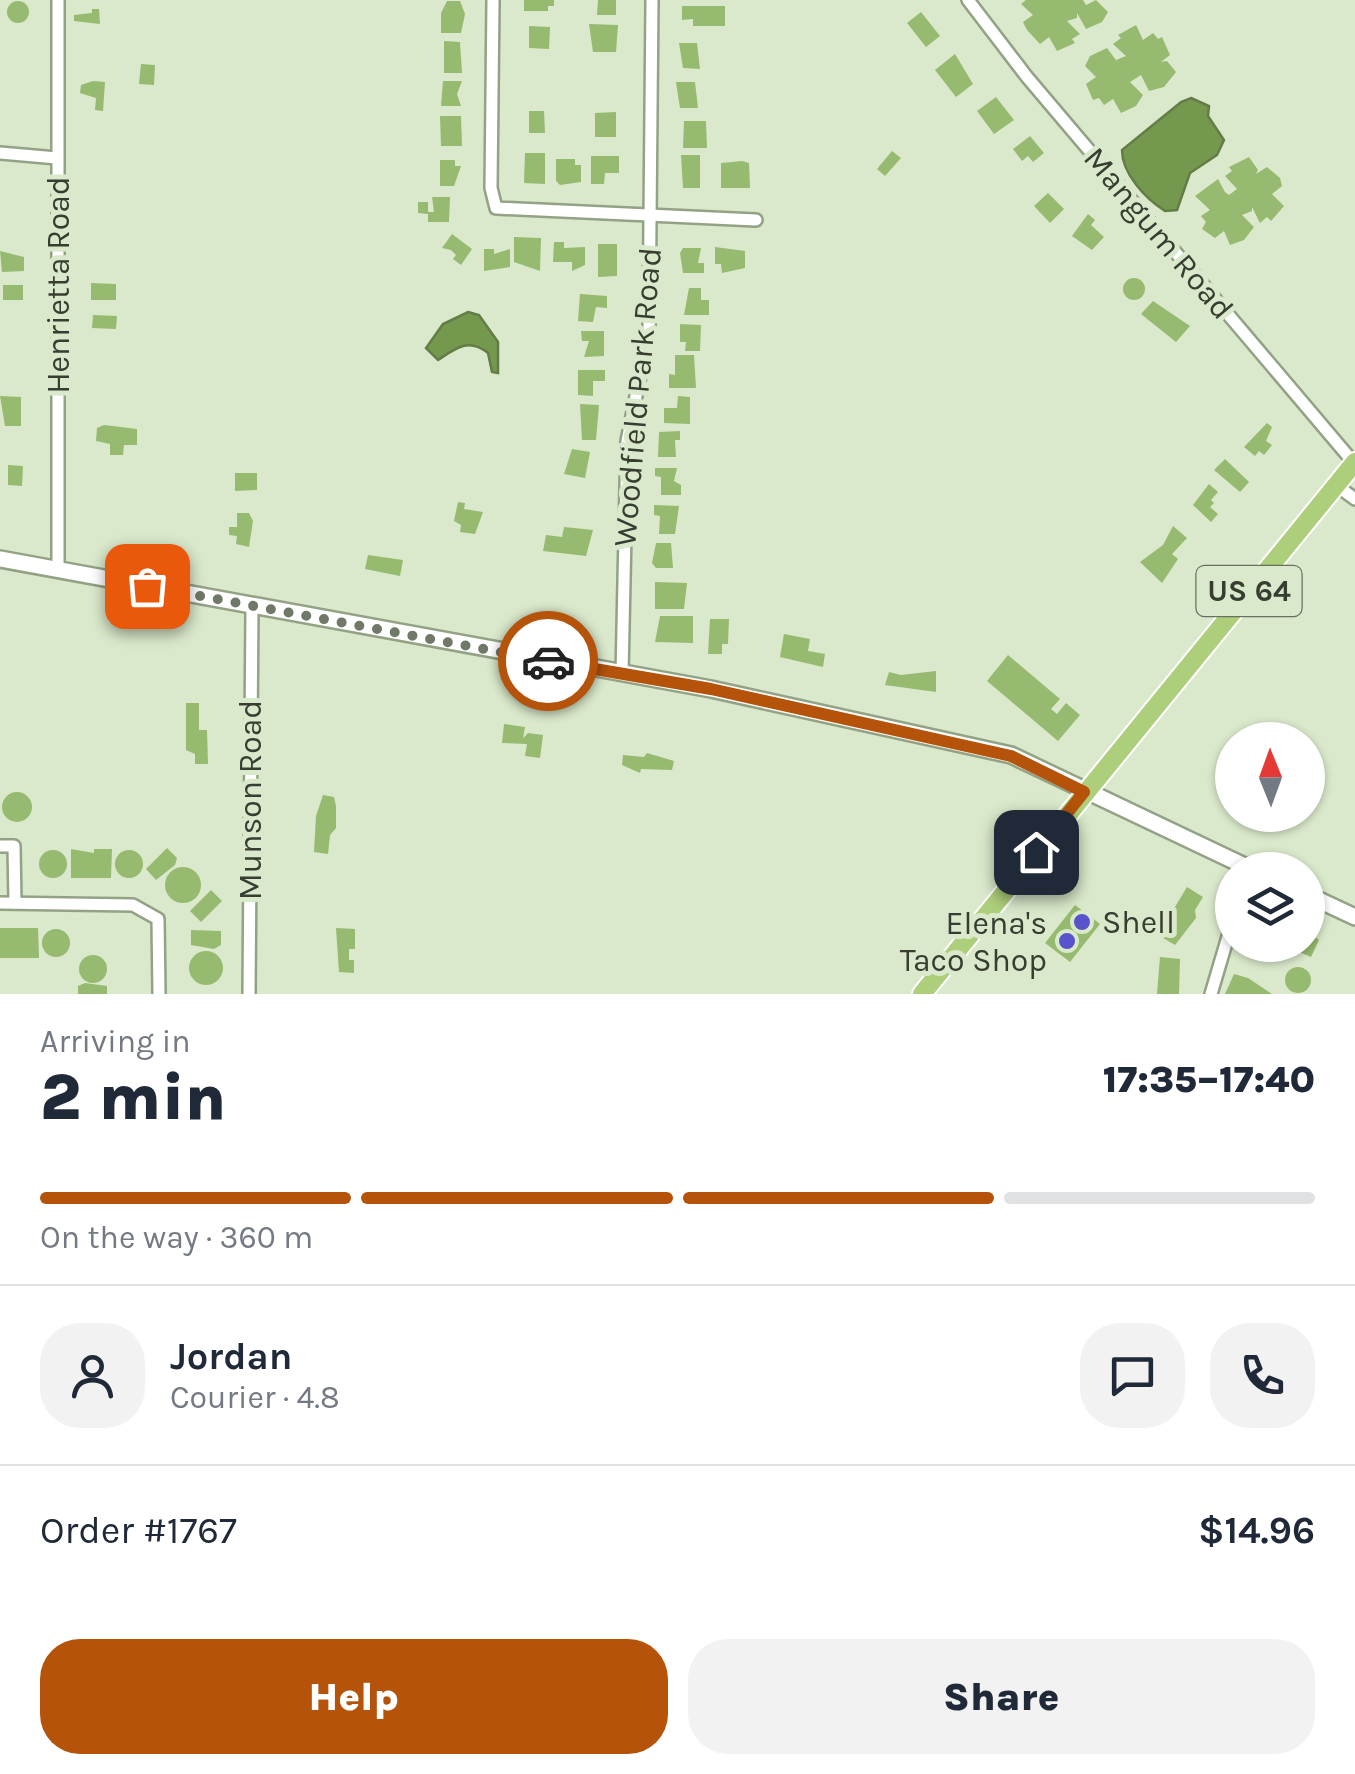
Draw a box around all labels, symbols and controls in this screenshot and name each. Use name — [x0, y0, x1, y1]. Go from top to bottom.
street label: Mangum Road — [1076, 140, 1241, 327]
street label: Henrietta Road — [40, 176, 77, 394]
street label: Woodfield Park Road — [606, 246, 669, 548]
pin — [105, 544, 190, 629]
icon: bag — [120, 559, 175, 614]
road number: US 64 — [1196, 566, 1302, 616]
courier — [498, 611, 598, 711]
icon: car — [521, 634, 576, 689]
street label: Munson Road — [232, 700, 269, 900]
north arrow — [1215, 722, 1325, 832]
map controls — [1215, 722, 1325, 962]
pin — [994, 810, 1079, 895]
icon: home — [1009, 825, 1064, 880]
button: layers — [1215, 852, 1325, 962]
place label: Shell — [1102, 904, 1175, 941]
place label: Elena's Taco Shop — [900, 905, 1047, 979]
marker: Shell — [1071, 911, 1093, 933]
marker: Elena's Taco Shop — [1056, 930, 1078, 952]
text: Arriving in — [40, 1023, 191, 1060]
text: 17:35–17:40 — [1103, 1057, 1315, 1102]
text: 2 min — [40, 1059, 226, 1135]
text: On the way · 360 m — [40, 1219, 313, 1256]
button: person — [40, 1323, 145, 1428]
button: chat — [1080, 1323, 1185, 1428]
button: phone — [1210, 1323, 1315, 1428]
text: Jordan — [170, 1334, 293, 1379]
text: Courier · 4.8 — [170, 1379, 340, 1416]
text: Order #1767 — [40, 1508, 237, 1553]
text: $14.96 — [1198, 1508, 1315, 1553]
button: Help — [40, 1639, 668, 1754]
button: Share — [688, 1639, 1315, 1754]

